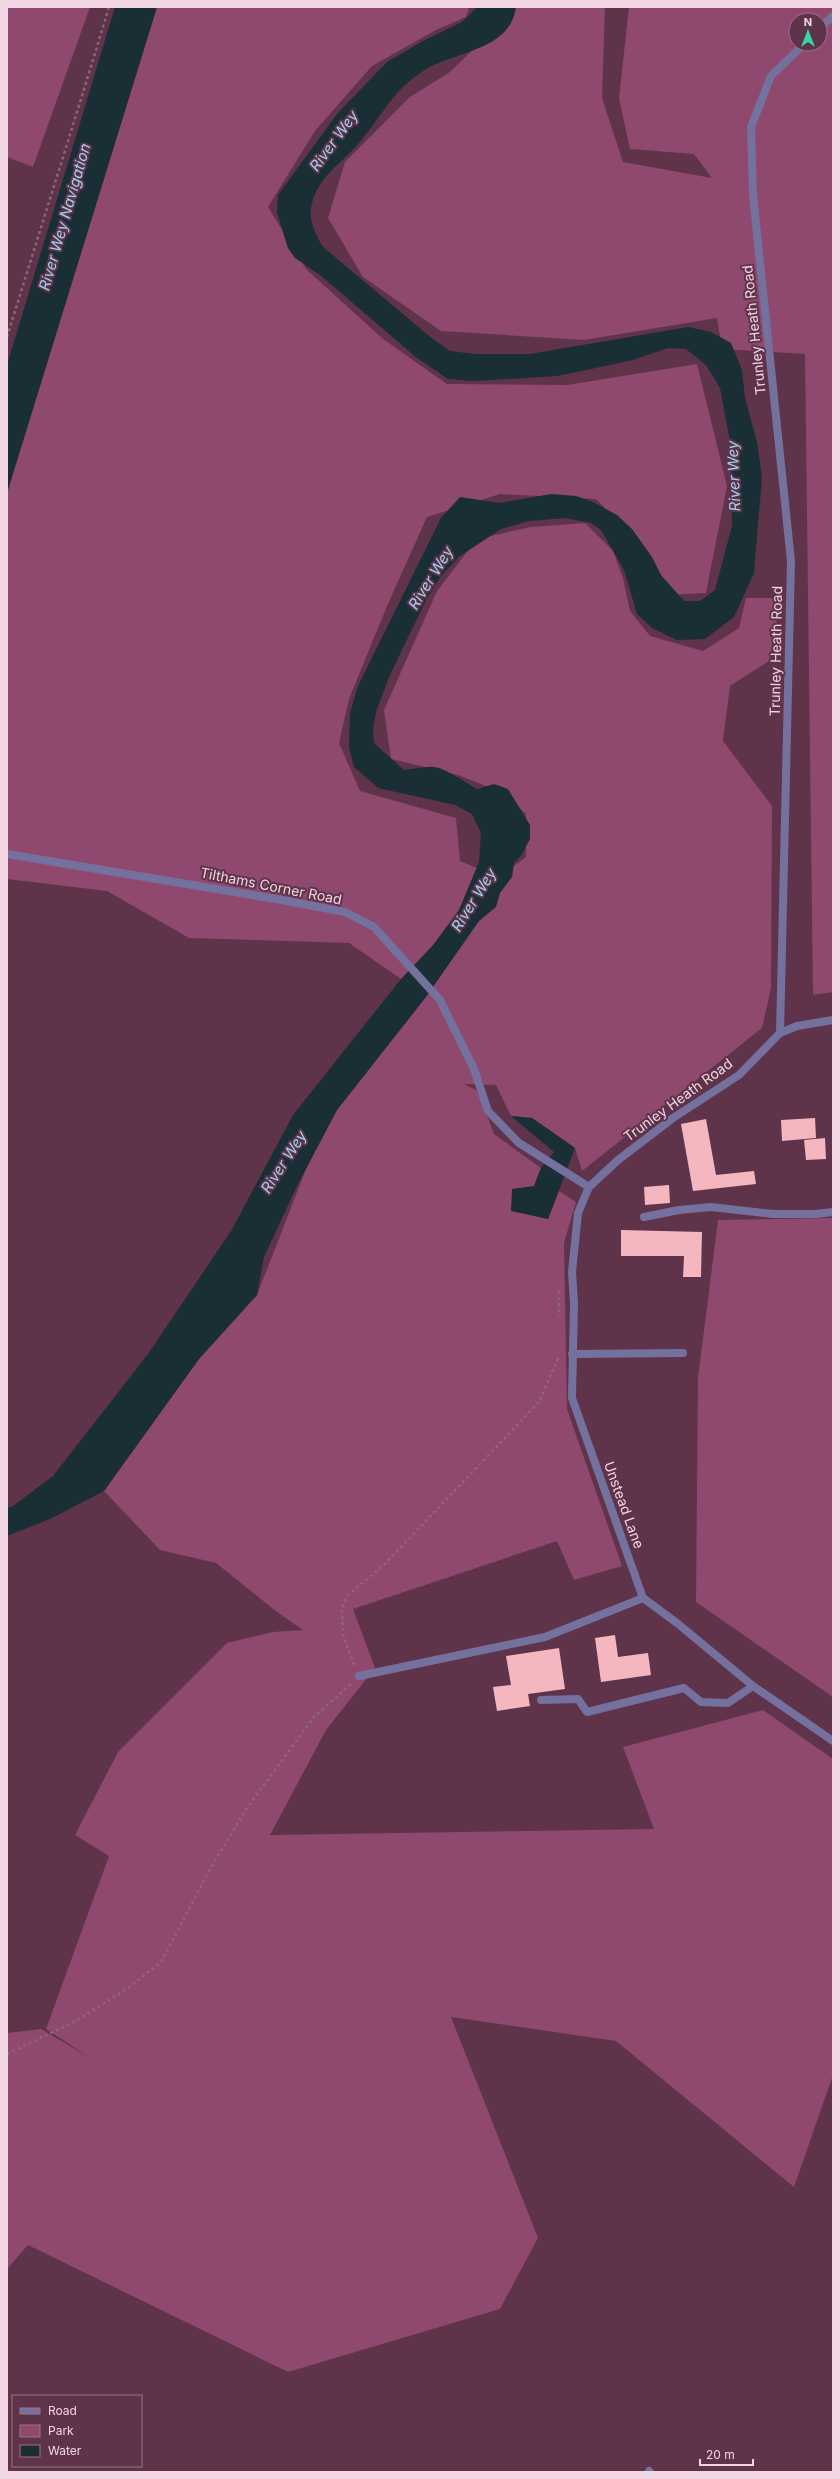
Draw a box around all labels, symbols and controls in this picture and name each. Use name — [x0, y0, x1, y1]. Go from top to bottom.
north arrow — [788, 12, 828, 52]
text: N — [804, 15, 812, 29]
water label: River Wey — [305, 106, 362, 175]
water label: River Wey Navigation — [34, 141, 95, 293]
street label: Trunley Heath Road — [738, 264, 769, 396]
water label: River Wey — [723, 440, 744, 512]
water label: River Wey — [404, 542, 458, 613]
street label: Trunley Heath Road — [766, 586, 785, 716]
street label: Tilthams Corner Road — [199, 863, 343, 908]
water label: River Wey — [447, 864, 501, 935]
street label: Trunley Heath Road — [620, 1054, 735, 1145]
water label: River Wey — [256, 1126, 311, 1197]
street label: Unstead Lane — [601, 1459, 648, 1551]
legend — [12, 2395, 142, 2467]
text: Road — [48, 2403, 77, 2418]
text: Park — [48, 2423, 74, 2438]
scale bar — [700, 2441, 753, 2467]
text: Water — [48, 2443, 82, 2458]
text: 20 m — [706, 2447, 735, 2462]

